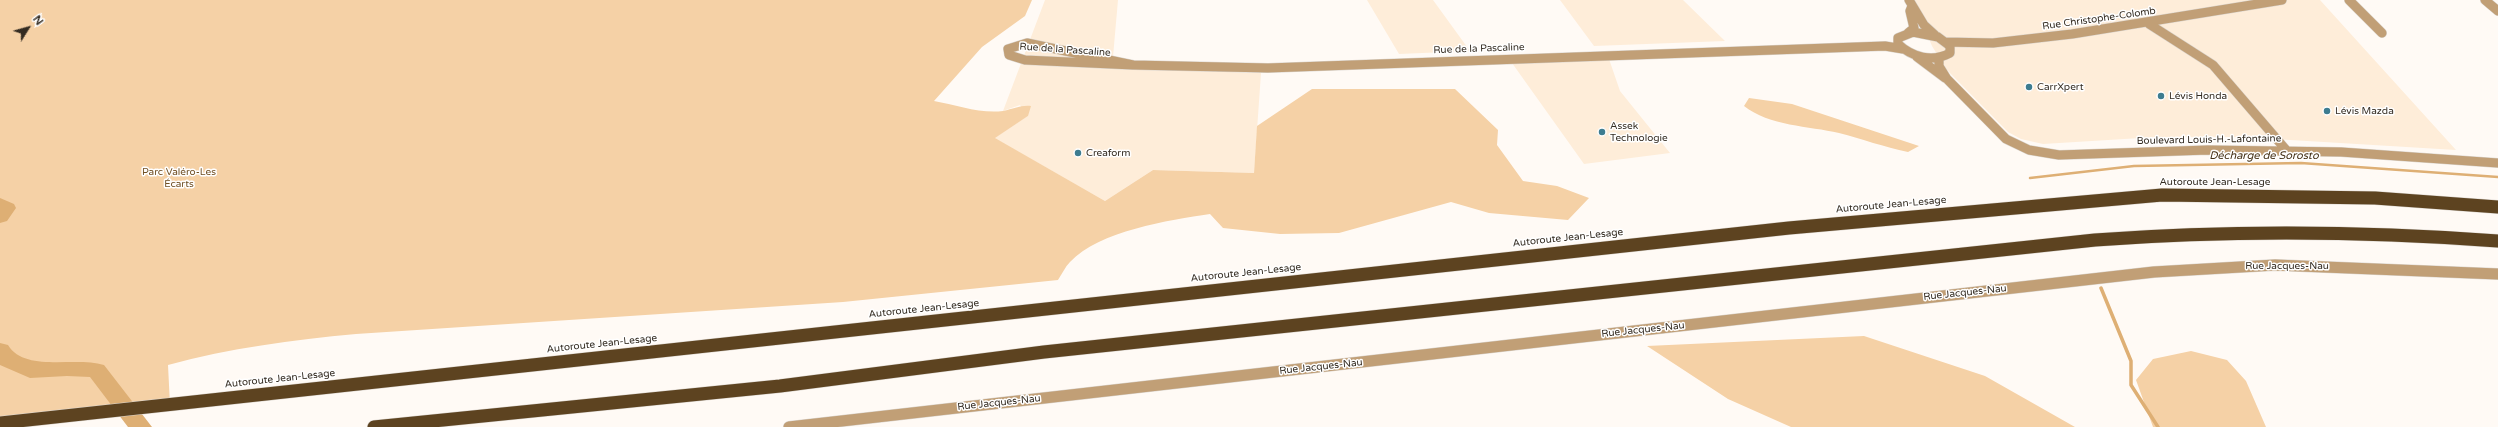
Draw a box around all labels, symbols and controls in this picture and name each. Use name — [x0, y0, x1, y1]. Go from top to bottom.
street label: Rue Christophe-Colomb — [2041, 5, 2157, 33]
north arrow — [8, 8, 48, 48]
text: N — [30, 13, 46, 28]
street label: Rue de la Pascaline — [1019, 41, 1111, 59]
street label: Rue de la Pascaline — [1433, 41, 1525, 57]
place label: CarrXpert — [2037, 81, 2083, 93]
marker: CarrXpert — [2024, 82, 2034, 92]
place label: Lévis Honda — [2169, 90, 2227, 102]
marker: Lévis Honda — [2156, 91, 2166, 101]
place label: Lévis Mazda — [2335, 105, 2394, 117]
marker: Lévis Mazda — [2322, 106, 2332, 116]
place label: Assek Technologie — [1610, 120, 1668, 144]
marker: Assek Technologie — [1597, 127, 1607, 137]
street label: Boulevard Louis-H.-Lafontaine — [2137, 133, 2281, 147]
place label: Creaform — [1086, 147, 1130, 159]
marker: Creaform — [1073, 148, 1083, 158]
water label: Décharge de Sorosto — [2209, 149, 2319, 163]
park label: Parc Valéro-Les Écarts — [142, 166, 216, 190]
street label: Autoroute Jean-Lesage — [2159, 176, 2271, 188]
street label: Autoroute Jean-Lesage — [1835, 194, 1947, 216]
street label: Autoroute Jean-Lesage — [1512, 226, 1624, 250]
street label: Rue Jacques-Nau — [2245, 260, 2329, 272]
street label: Autoroute Jean-Lesage — [1190, 261, 1302, 285]
street label: Rue Jacques-Nau — [1923, 283, 2007, 303]
street label: Autoroute Jean-Lesage — [868, 297, 980, 321]
street label: Rue Jacques-Nau — [1601, 320, 1685, 340]
street label: Autoroute Jean-Lesage — [546, 332, 658, 356]
street label: Rue Jacques-Nau — [1279, 357, 1363, 377]
street label: Autoroute Jean-Lesage — [224, 367, 336, 391]
street label: Rue Jacques-Nau — [957, 393, 1041, 413]

